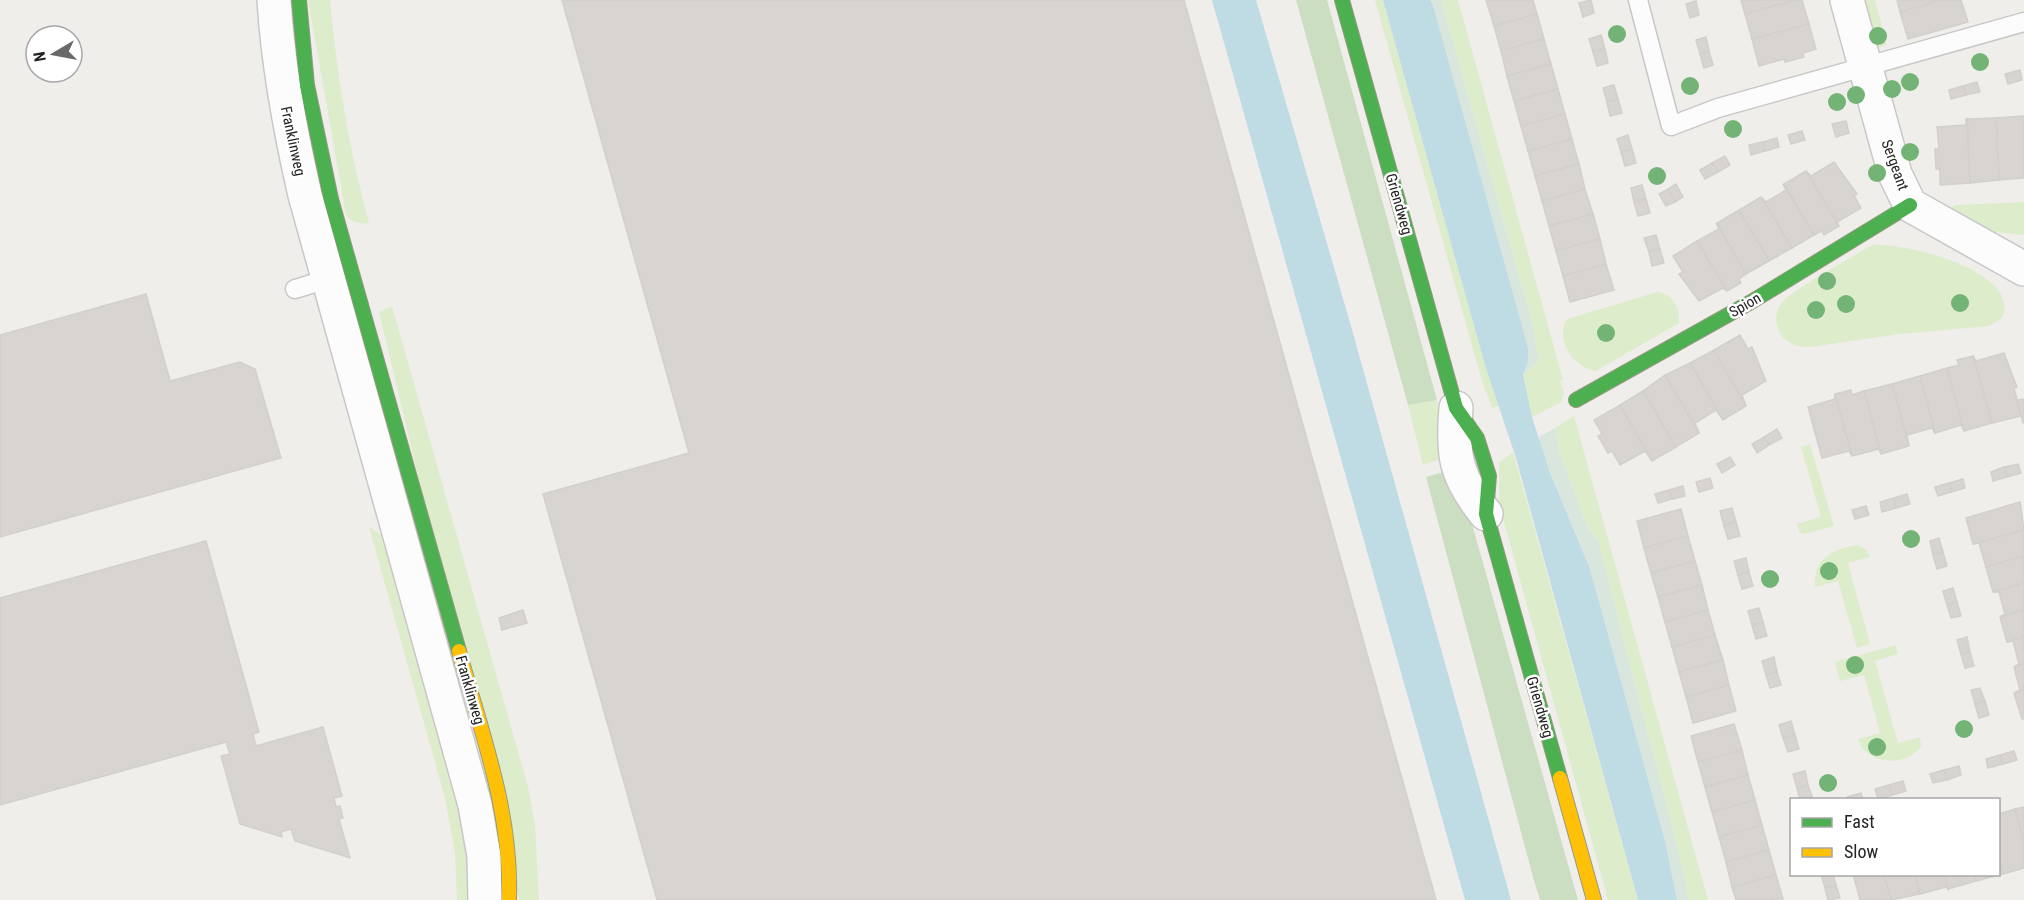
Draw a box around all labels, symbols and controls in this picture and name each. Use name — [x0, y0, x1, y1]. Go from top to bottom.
north arrow — [24, 24, 84, 84]
text: N — [30, 50, 50, 63]
street label: Franklinweg — [277, 104, 309, 178]
street label: Sergeant — [1878, 137, 1912, 193]
street label: Griendweg — [1382, 171, 1416, 237]
street label: Spion — [1726, 289, 1764, 321]
street label: Franklinweg — [452, 653, 488, 727]
street label: Griendweg — [1523, 674, 1557, 740]
legend — [1790, 798, 2000, 876]
text: Fast — [1844, 811, 1875, 832]
text: Slow — [1844, 841, 1879, 862]

